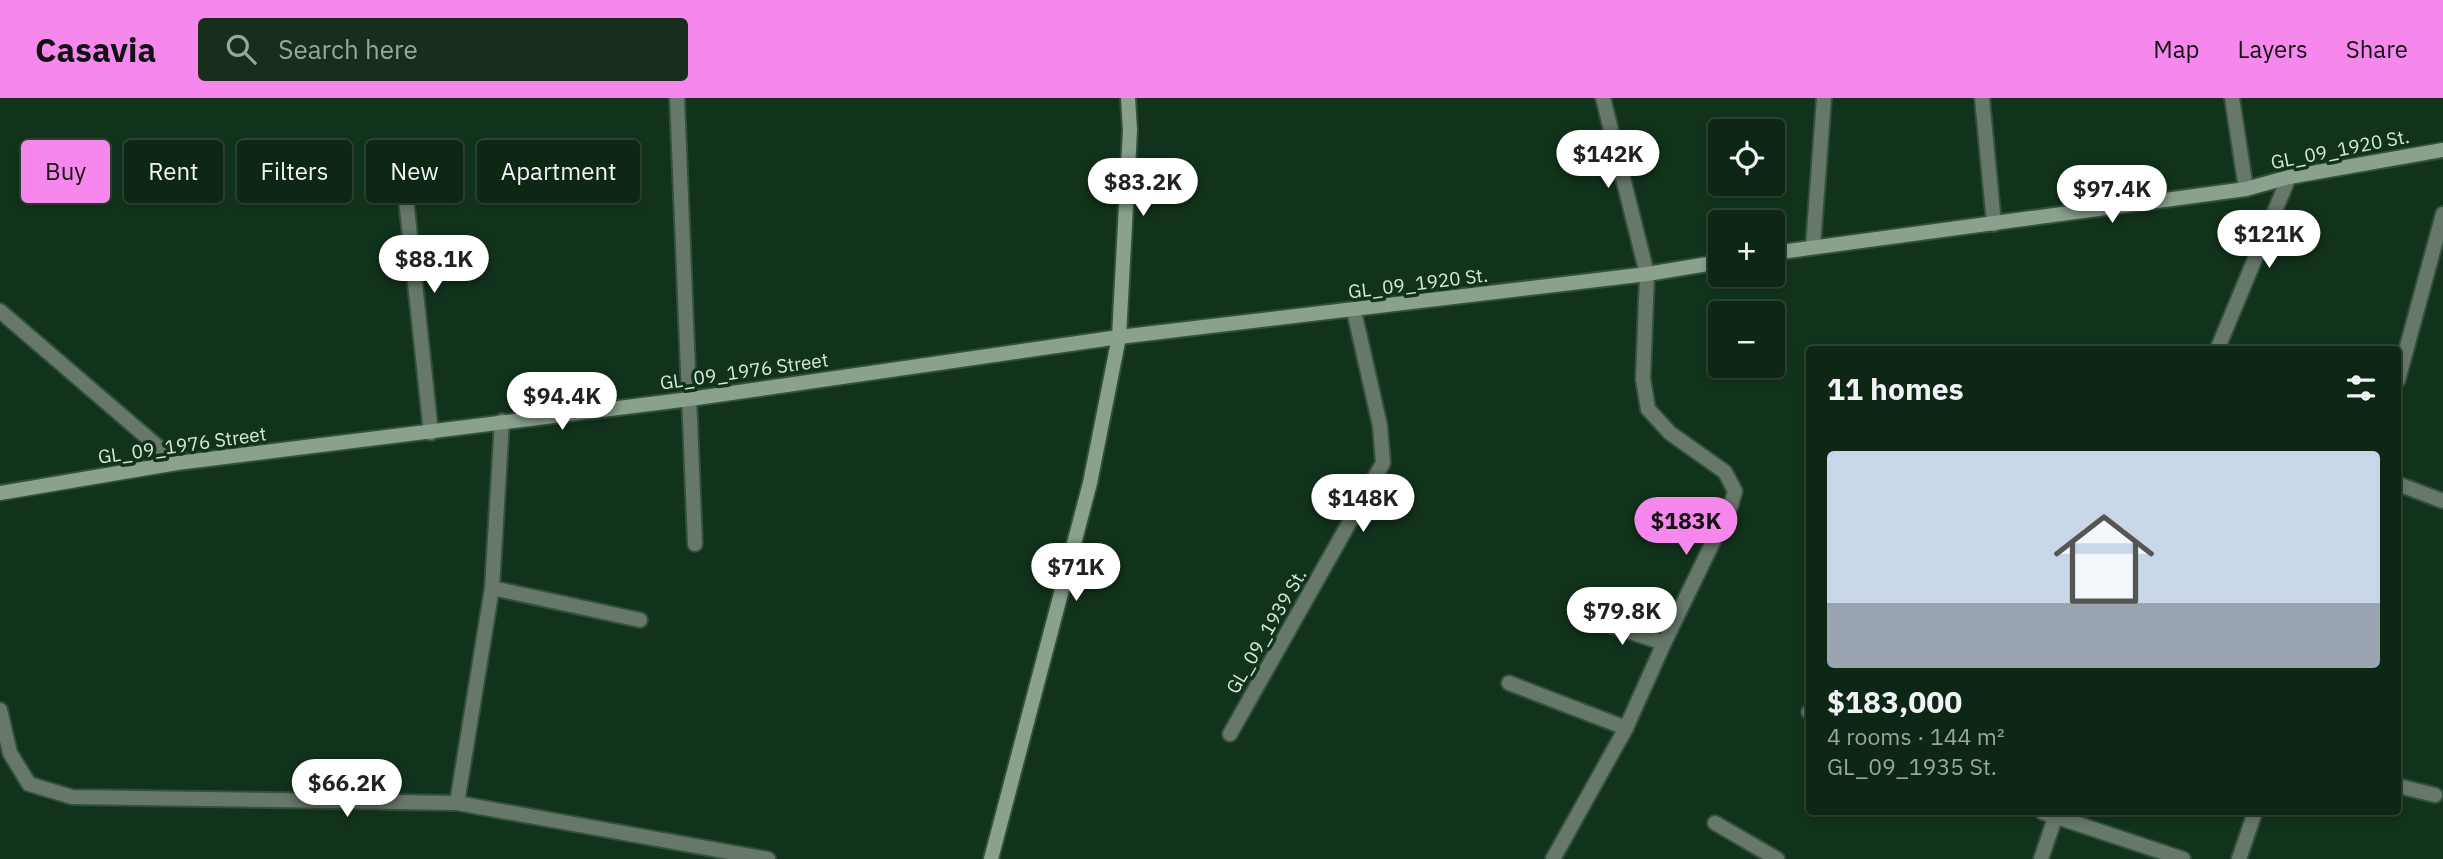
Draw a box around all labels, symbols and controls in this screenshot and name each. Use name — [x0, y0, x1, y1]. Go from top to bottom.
search box — [198, 18, 688, 81]
text: Casavia — [35, 28, 156, 71]
icon: search — [222, 30, 260, 68]
text: Search here — [278, 32, 418, 66]
text: Map — [2153, 33, 2200, 65]
text: Layers — [2238, 33, 2308, 65]
text: Share — [2346, 33, 2408, 65]
map controls — [1708, 119, 1785, 378]
button: locate — [1708, 119, 1785, 196]
street label: GL_09_1920 St. — [2269, 124, 2411, 174]
pin: $142K — [1559, 130, 1657, 190]
text: $142K — [1572, 138, 1644, 168]
chip: Buy — [21, 140, 110, 203]
chip: Rent — [124, 140, 223, 203]
chip: Filters — [237, 140, 352, 203]
chip: New — [366, 140, 463, 203]
chip: Apartment — [477, 140, 640, 203]
pin: $83.2K — [1086, 158, 1200, 218]
text: $83.2K — [1104, 166, 1182, 196]
pin: $97.4K — [2055, 166, 2169, 225]
text: $97.4K — [2073, 173, 2151, 203]
button: + — [1708, 210, 1785, 287]
pin: $121K — [2220, 211, 2318, 270]
text: $121K — [2233, 218, 2305, 248]
pin: $88.1K — [377, 236, 491, 295]
text: $88.1K — [395, 243, 473, 273]
street label: GL_09_1920 St. — [1347, 263, 1489, 303]
button: − — [1708, 301, 1785, 378]
street label: GL_09_1976 Street — [658, 347, 830, 395]
text: 11 homes — [1827, 369, 1964, 408]
icon: filters — [2342, 369, 2380, 407]
pin: $94.4K — [505, 372, 619, 432]
text: $94.4K — [523, 380, 601, 410]
street label: GL_09_1976 Street — [96, 421, 268, 469]
pin: $148K — [1314, 474, 1412, 534]
text: $148K — [1327, 482, 1399, 512]
icon: home — [2041, 496, 2167, 622]
pin: $183K — [1637, 498, 1735, 557]
text: $183K — [1650, 505, 1722, 535]
pin: $71K — [1035, 544, 1117, 603]
text: $71K — [1047, 551, 1105, 581]
street label: GL_09_1939 St. — [1220, 564, 1312, 698]
pin: $79.8K — [1565, 588, 1679, 647]
text: $79.8K — [1583, 595, 1661, 625]
text: $183,000 — [1827, 682, 1962, 721]
text: 4 rooms · 144 m² — [1827, 721, 2005, 751]
text: GL_09_1935 St. — [1827, 751, 1997, 781]
pin: $66.2K — [290, 760, 404, 819]
text: $66.2K — [308, 767, 386, 797]

